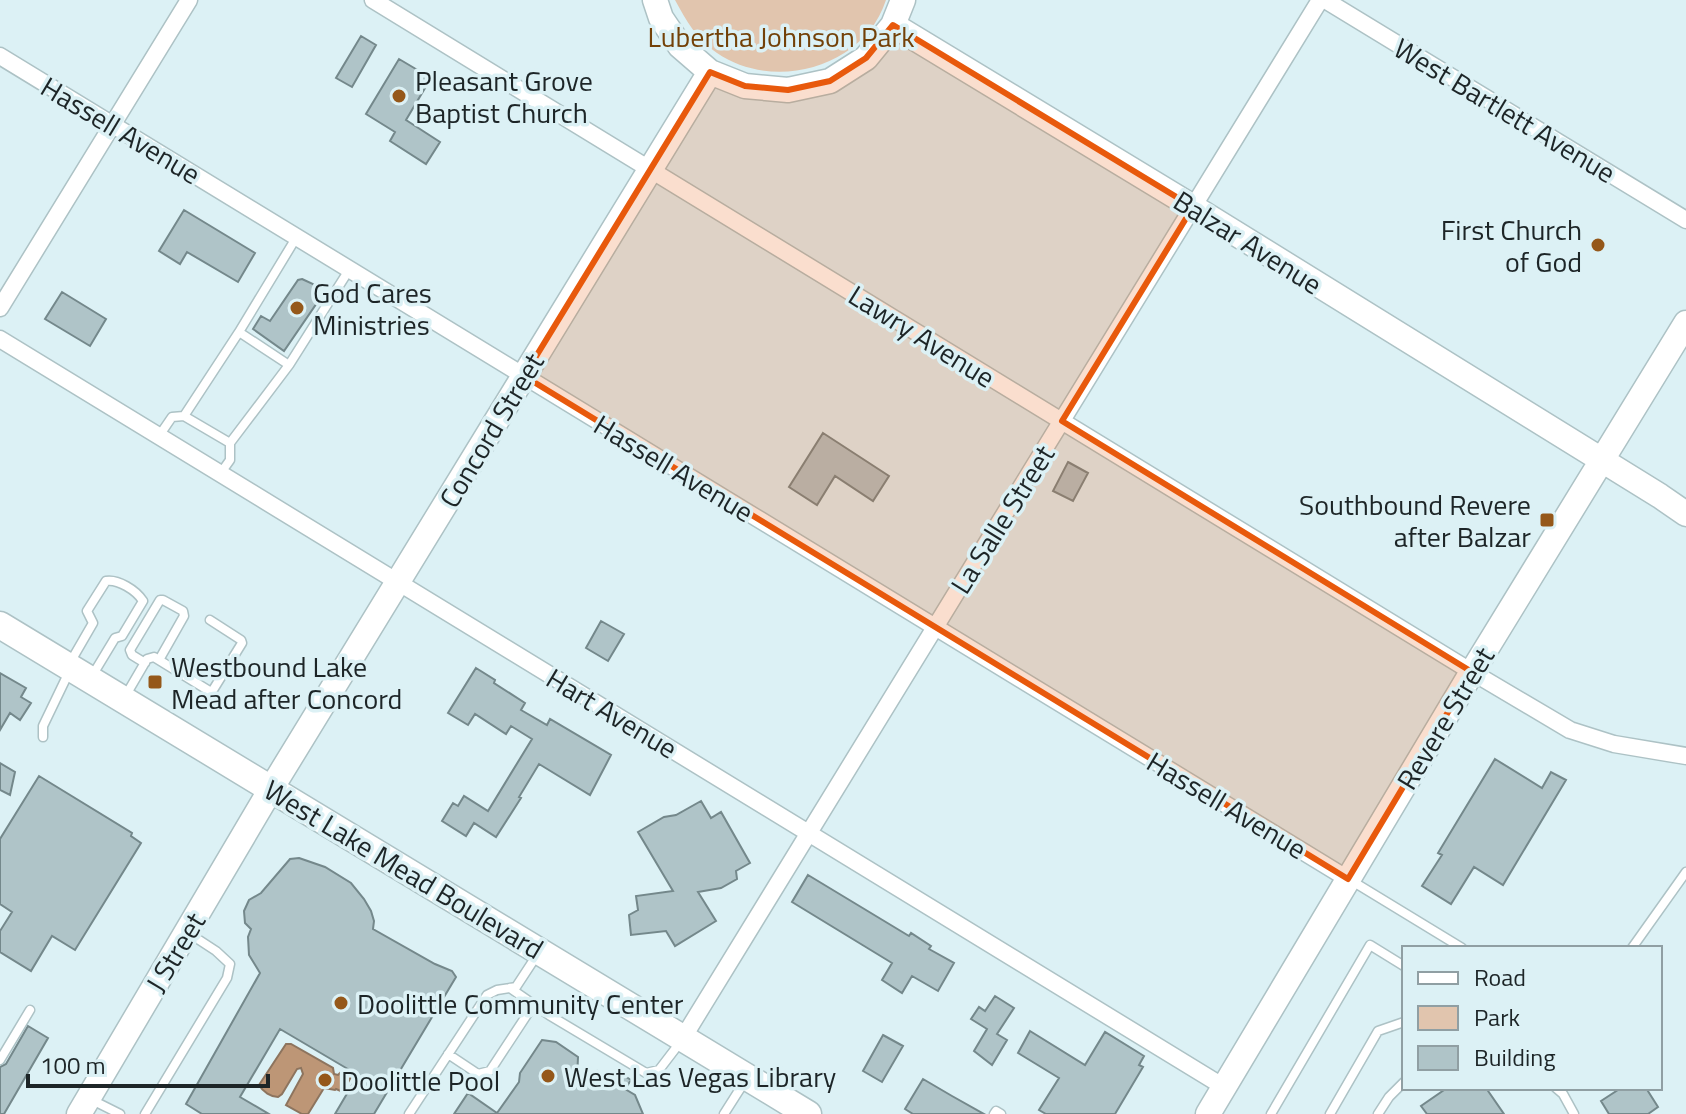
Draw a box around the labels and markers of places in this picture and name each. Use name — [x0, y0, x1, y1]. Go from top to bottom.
place label: Pleasant Grove Baptist Church — [415, 59, 593, 134]
marker: Pleasant Grove Baptist Church — [390, 87, 408, 105]
place label: First Church of God — [1441, 208, 1582, 283]
marker: First Church of God — [1589, 236, 1607, 254]
place label: God Cares Ministries — [313, 271, 432, 346]
marker: God Cares Ministries — [288, 299, 306, 317]
place label: Southbound Revere after Balzar — [1299, 483, 1531, 558]
marker: Southbound Revere after Balzar — [1538, 511, 1556, 529]
place label: Westbound Lake Mead after Concord — [171, 645, 402, 720]
marker: Westbound Lake Mead after Concord — [146, 673, 164, 691]
place label: Doolittle Community Center — [357, 982, 684, 1025]
marker: Doolittle Community Center — [332, 994, 350, 1012]
place label: West Las Vegas Library — [564, 1055, 836, 1098]
place label: Doolittle Pool — [341, 1059, 500, 1102]
marker: West Las Vegas Library — [539, 1067, 557, 1085]
marker: Doolittle Pool — [316, 1071, 334, 1089]

